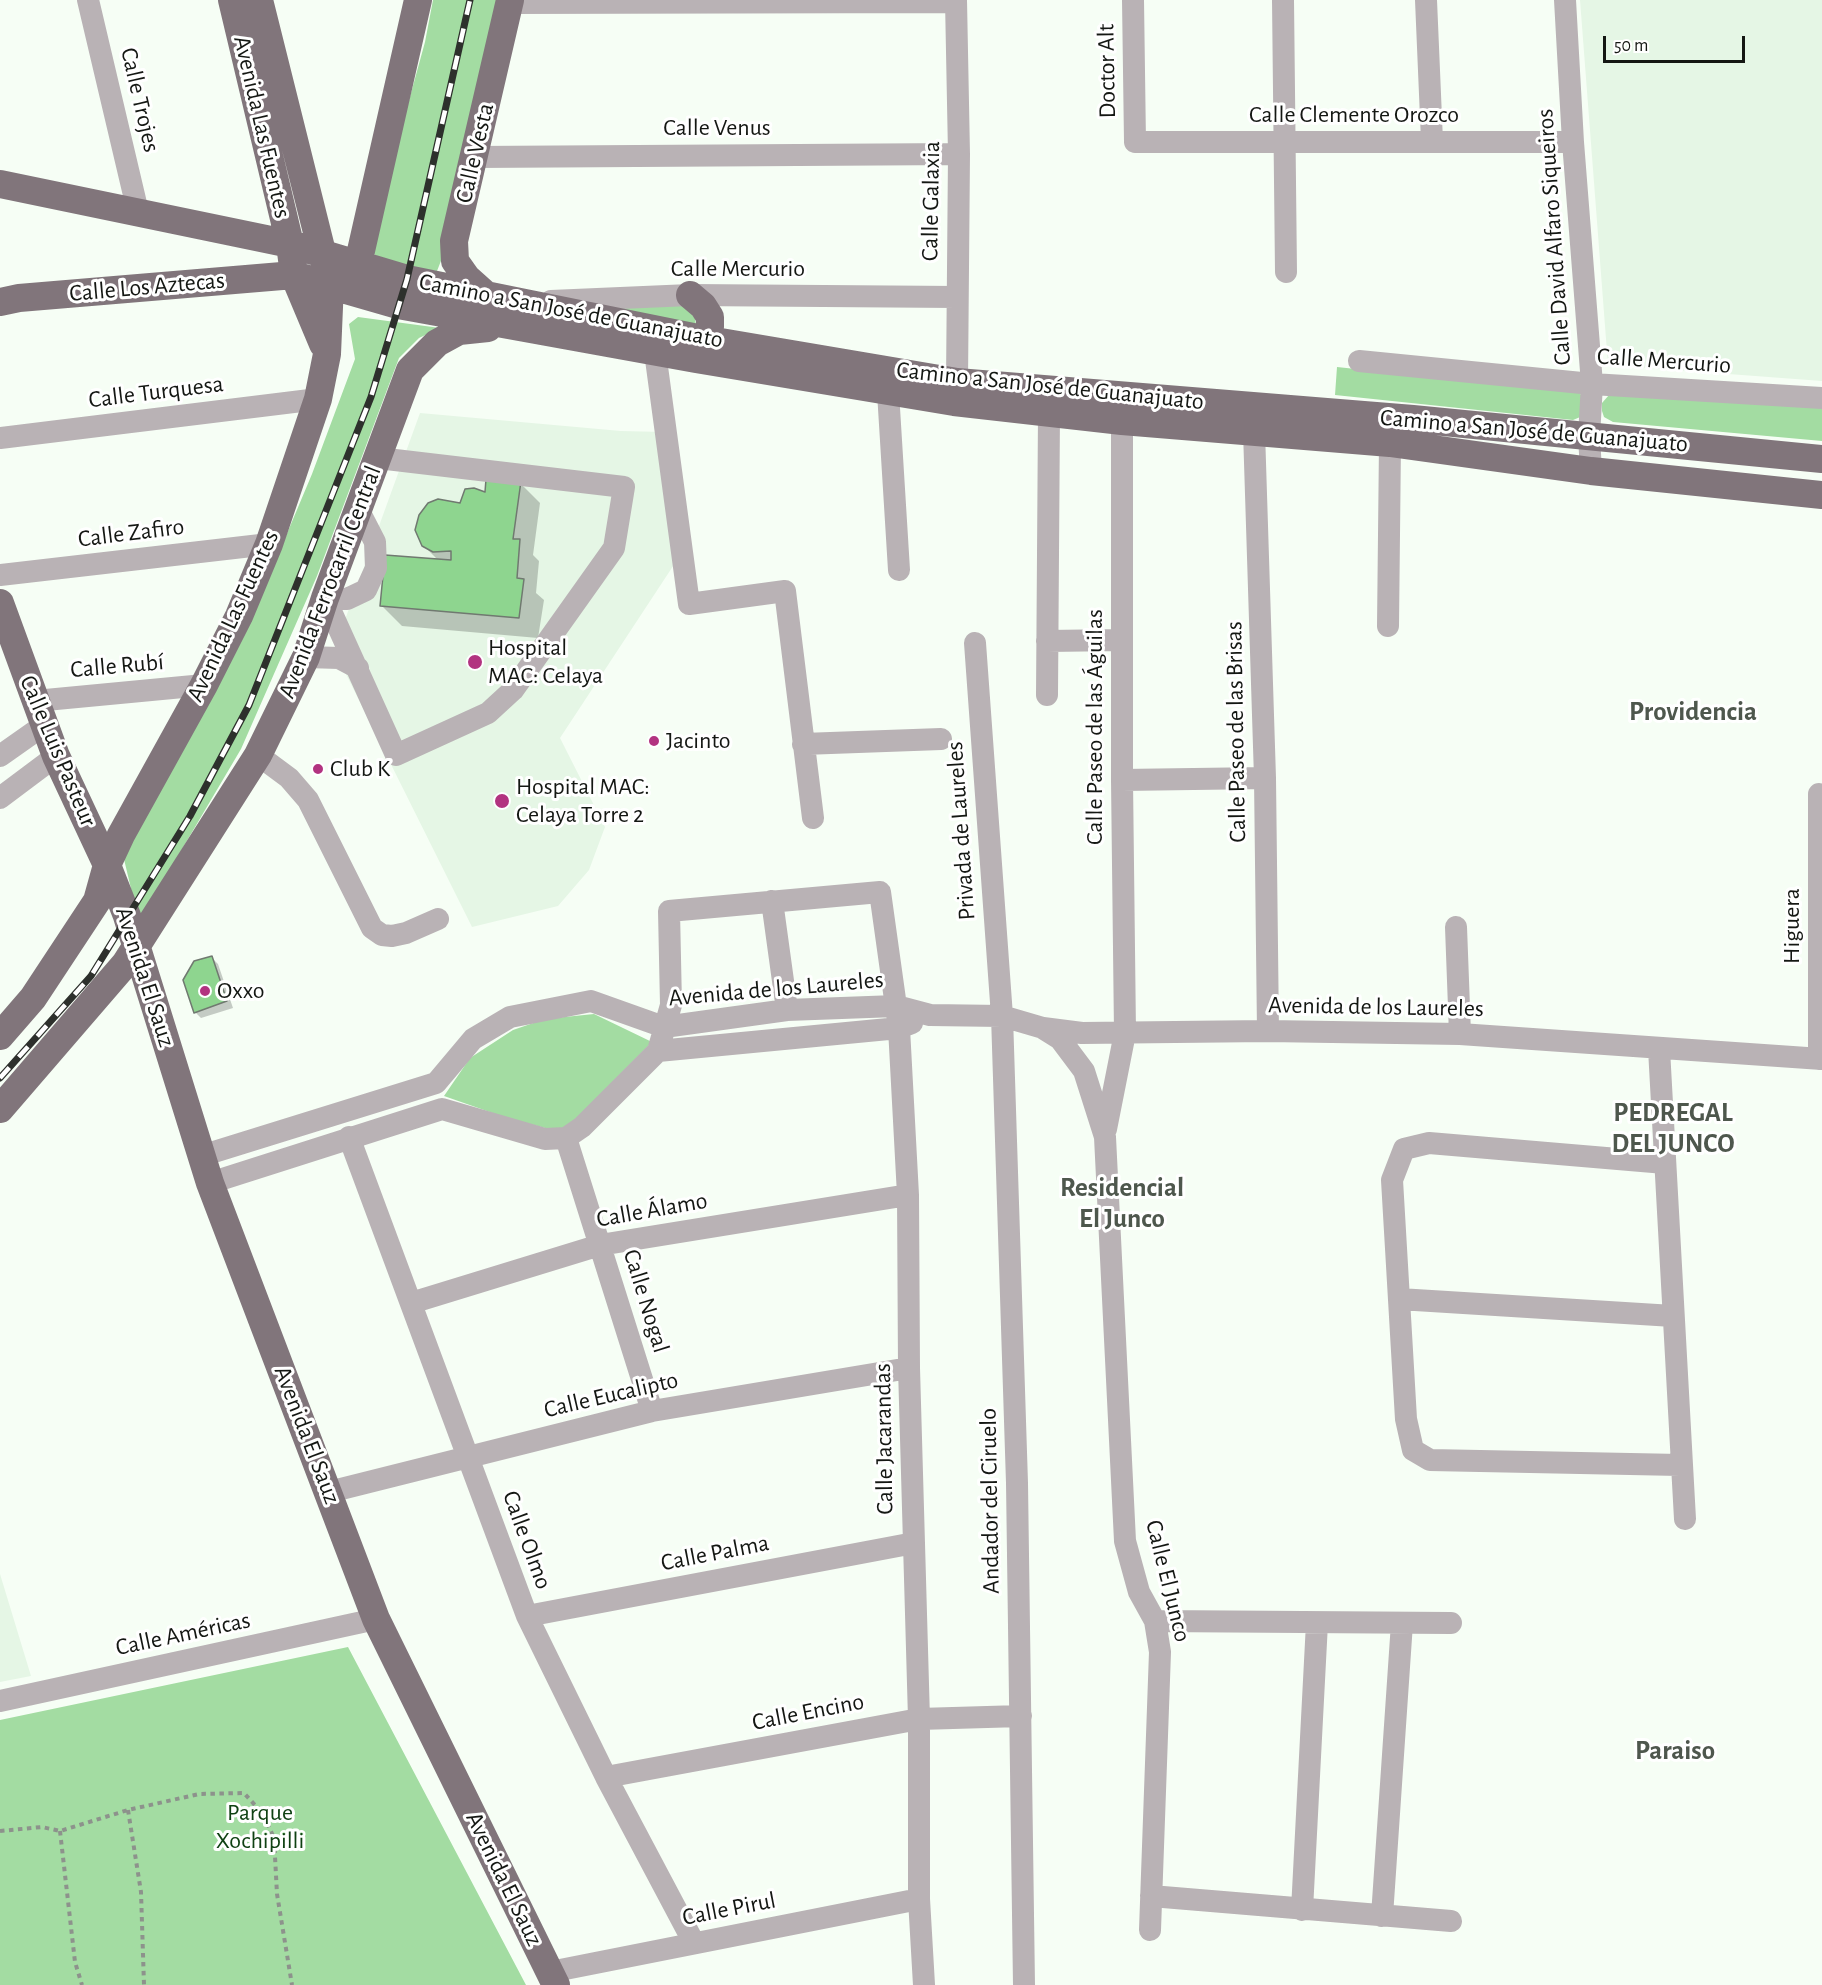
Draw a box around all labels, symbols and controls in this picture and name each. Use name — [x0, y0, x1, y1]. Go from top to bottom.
street label: Doctor Alt — [1092, 23, 1122, 119]
scale bar — [1606, 24, 1748, 62]
street label: Avenida Las Fuentes — [227, 33, 297, 221]
text: 50 m — [1614, 37, 1648, 55]
street label: Calle Trojes — [114, 45, 166, 155]
street label: Calle Vesta — [450, 100, 500, 206]
street label: Calle Clemente Orozco — [1249, 101, 1459, 129]
street label: Calle David Alfaro Siqueiros — [1531, 108, 1577, 366]
street label: Calle Venus — [663, 114, 771, 142]
street label: Calle Galaxia — [916, 141, 946, 261]
street label: Calle Mercurio — [671, 255, 805, 283]
street label: Calle Los Aztecas — [68, 266, 226, 308]
street label: Camino a San José de Guanajuato — [417, 267, 725, 355]
street label: Calle Mercurio — [1596, 342, 1732, 380]
street label: Camino a San José de Guanajuato — [895, 356, 1205, 416]
street label: Calle Turquesa — [87, 369, 225, 415]
street label: Camino a San José de Guanajuato — [1379, 403, 1689, 459]
street label: Avenida Ferrocarril Central — [272, 462, 388, 702]
street label: Calle Zafiro — [76, 512, 186, 554]
street label: Avenida Las Fuentes — [181, 526, 285, 706]
street label: Calle Paseo de las Águilas — [1081, 609, 1109, 845]
street label: Calle Paseo de las Brisas — [1220, 621, 1252, 843]
place label: Hospital MAC: Celaya — [488, 634, 603, 690]
street label: Calle Rubí — [69, 648, 165, 684]
marker: Hospital MAC: Celaya — [466, 653, 484, 671]
street label: Calle Luis Pasteur — [13, 671, 103, 831]
district label: Providencia — [1629, 696, 1757, 728]
place label: Jacinto — [666, 727, 731, 755]
marker: Jacinto — [647, 734, 661, 748]
street label: Privada de Laureles — [940, 741, 982, 921]
place label: Club K — [330, 755, 390, 783]
marker: Club K — [311, 762, 325, 776]
place label: Hospital MAC: Celaya Torre 2 — [516, 773, 650, 829]
marker: Hospital MAC: Celaya Torre 2 — [493, 792, 511, 810]
street label: Higuera — [1778, 888, 1806, 964]
street label: Avenida El Sauz — [109, 903, 181, 1051]
street label: Avenida de los Laureles — [667, 965, 885, 1013]
place label: Oxxo — [217, 977, 265, 1005]
marker: Oxxo — [198, 984, 212, 998]
street label: Avenida de los Laureles — [1268, 991, 1484, 1023]
district label: PEDREGAL DEL JUNCO — [1611, 1097, 1735, 1160]
district label: Residencial El Junco — [1060, 1172, 1184, 1235]
street label: Calle Álamo — [594, 1186, 710, 1234]
street label: Calle Nogal — [617, 1246, 675, 1356]
street label: Avenida El Sauz — [267, 1362, 347, 1508]
street label: Calle Jacarandas — [868, 1363, 900, 1515]
street label: Calle Eucalipto — [541, 1366, 681, 1424]
street label: Andador del Ciruelo — [974, 1408, 1006, 1594]
street label: Calle Olmo — [496, 1487, 558, 1593]
street label: Calle El Junco — [1139, 1517, 1197, 1645]
street label: Calle Palma — [658, 1528, 772, 1578]
street label: Calle Américas — [113, 1606, 253, 1662]
street label: Calle Encino — [750, 1687, 866, 1737]
district label: Paraiso — [1635, 1735, 1715, 1767]
park label: Parque Xochipilli — [216, 1799, 304, 1855]
street label: Avenida El Sauz — [459, 1807, 549, 1951]
street label: Calle Pirul — [680, 1886, 778, 1932]

